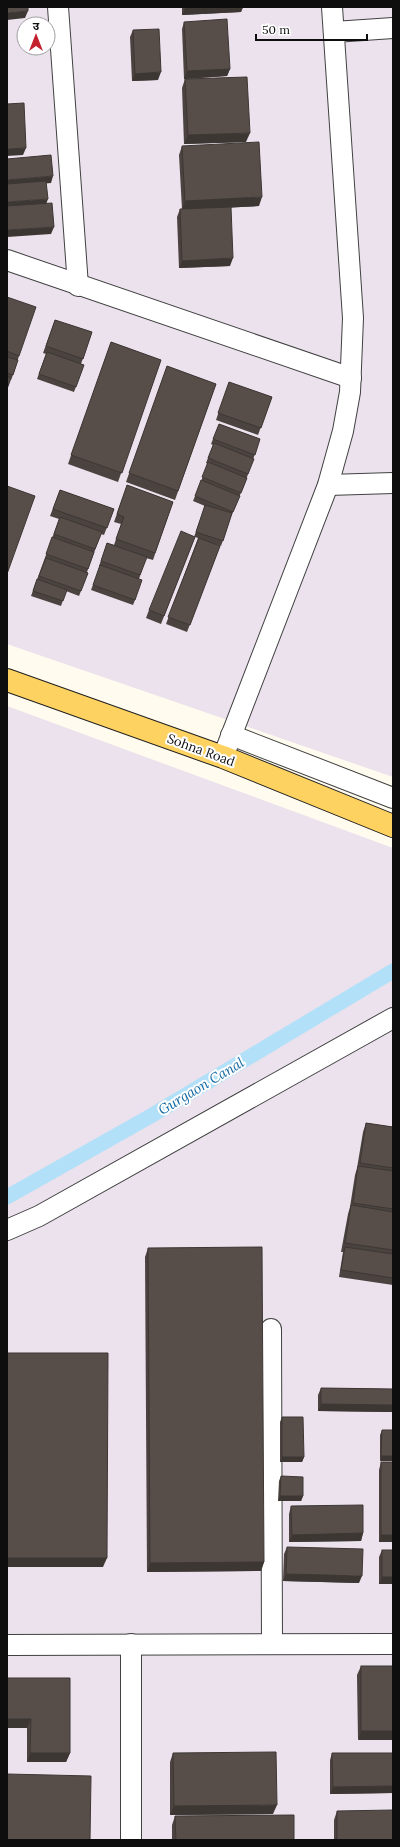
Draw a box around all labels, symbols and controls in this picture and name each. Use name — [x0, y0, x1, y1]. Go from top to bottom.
north arrow — [16, 16, 56, 56]
scale bar — [256, 16, 367, 42]
text: उ — [33, 19, 40, 33]
text: 50 m — [262, 22, 290, 37]
street label: Sohna Road — [165, 730, 237, 770]
water label: Gurgaon Canal — [155, 1053, 247, 1119]

